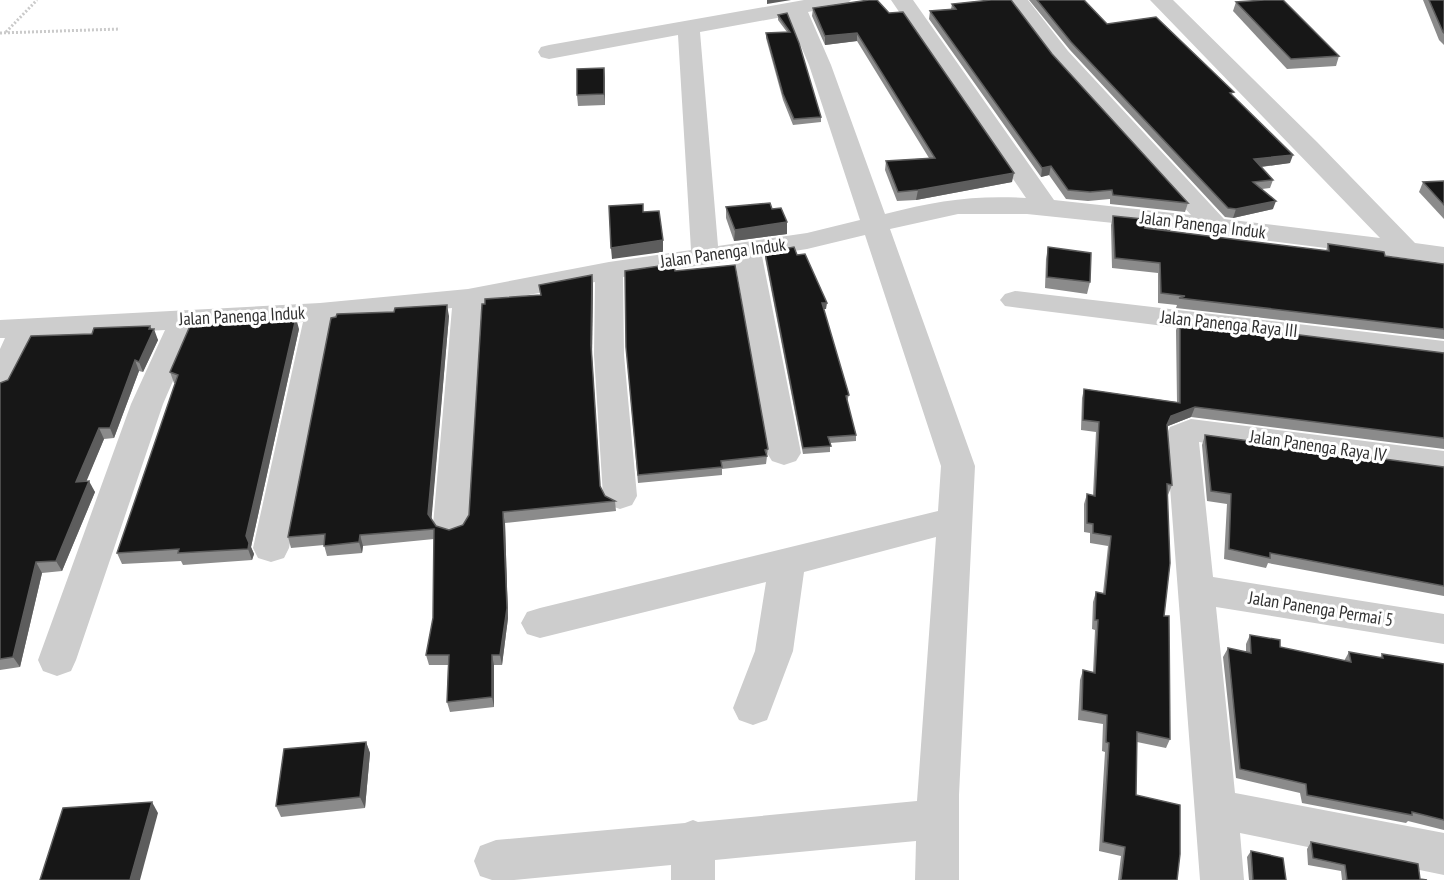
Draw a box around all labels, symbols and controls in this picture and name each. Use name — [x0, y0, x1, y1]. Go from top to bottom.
street label: Jalan Panenga Induk — [1138, 205, 1267, 244]
street label: Jalan Panenga Induk — [658, 232, 787, 273]
street label: Jalan Panenga Induk — [177, 301, 306, 330]
street label: Jalan Panenga Raya III — [1158, 305, 1299, 342]
street label: Jalan Panenga Raya IV — [1247, 424, 1388, 467]
street label: Jalan Panenga Permai 5 — [1246, 586, 1395, 631]

